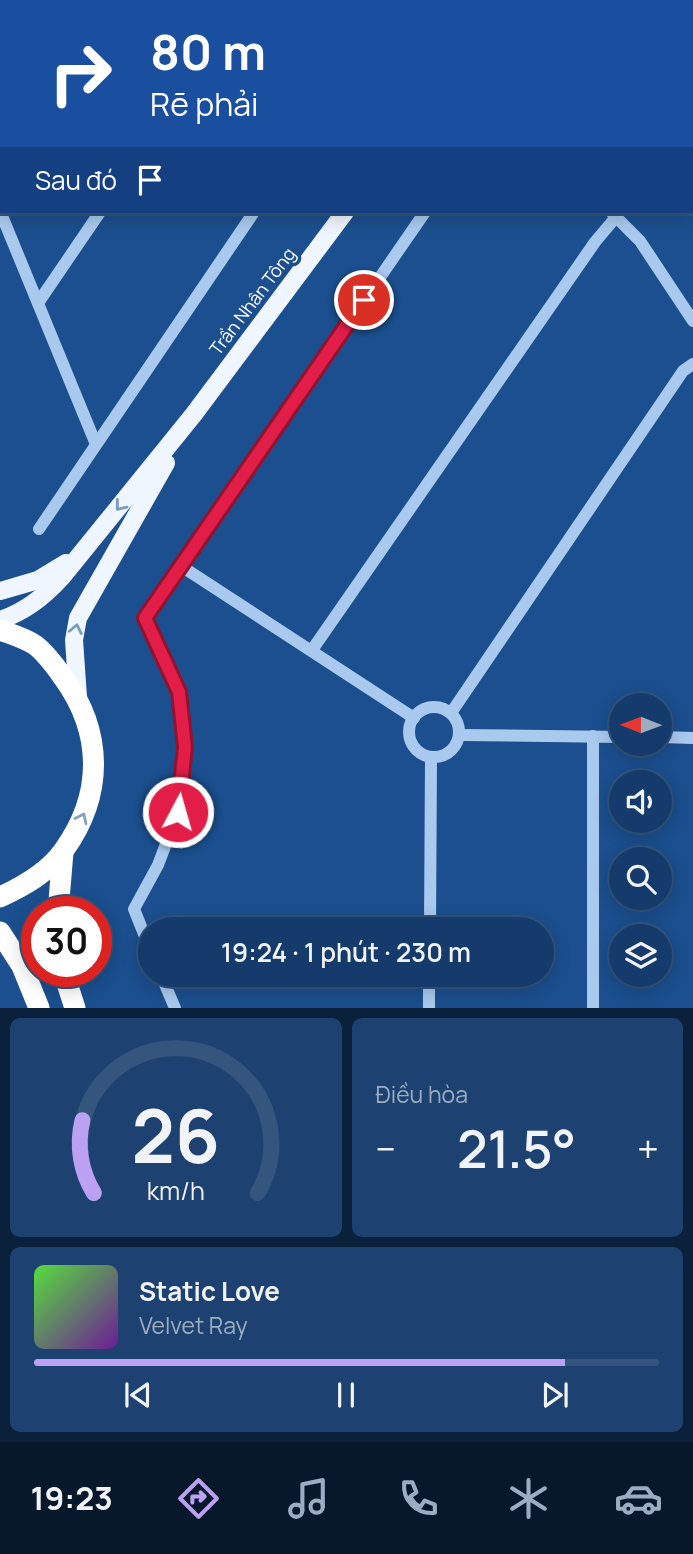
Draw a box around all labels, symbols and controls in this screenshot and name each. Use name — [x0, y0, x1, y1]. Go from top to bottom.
text: 80 m — [150, 18, 266, 85]
icon: right — [35, 28, 126, 119]
text: Rẽ phải — [150, 82, 258, 126]
icon: arrive — [131, 161, 169, 199]
text: Sau đó — [35, 162, 117, 198]
street label: Trần Nhân Tông — [204, 242, 300, 360]
pin — [334, 270, 394, 330]
icon: arrive — [345, 281, 383, 319]
one-way arrow — [115, 498, 128, 510]
one-way arrow — [68, 623, 83, 635]
north arrow — [609, 693, 672, 756]
map controls — [609, 693, 672, 987]
button: sound — [609, 770, 672, 833]
position arrow — [141, 775, 215, 849]
one-way arrow — [73, 813, 87, 825]
button: search — [609, 847, 672, 910]
speed limit sign: 30 — [21, 896, 112, 987]
button: layers — [609, 924, 672, 987]
text: 19:24 · 1 phút · 230 m — [221, 934, 471, 970]
text: Điều hòa — [376, 1078, 468, 1110]
text: 26 — [131, 1086, 220, 1186]
text: 21.5° — [457, 1113, 576, 1184]
text: − — [376, 1122, 396, 1174]
text: + — [637, 1122, 659, 1174]
text: km/h — [147, 1173, 205, 1208]
text: Static Love — [139, 1273, 280, 1309]
text: Velvet Ray — [139, 1309, 248, 1341]
icon: previous — [119, 1376, 157, 1414]
icon: pause — [327, 1376, 365, 1414]
icon: next — [536, 1376, 574, 1414]
icon: directions — [174, 1474, 223, 1523]
icon: music — [284, 1474, 333, 1523]
icon: phone — [394, 1474, 443, 1523]
icon: climate — [504, 1474, 553, 1523]
icon: car — [614, 1474, 663, 1523]
text: 19:23 — [30, 1476, 113, 1520]

